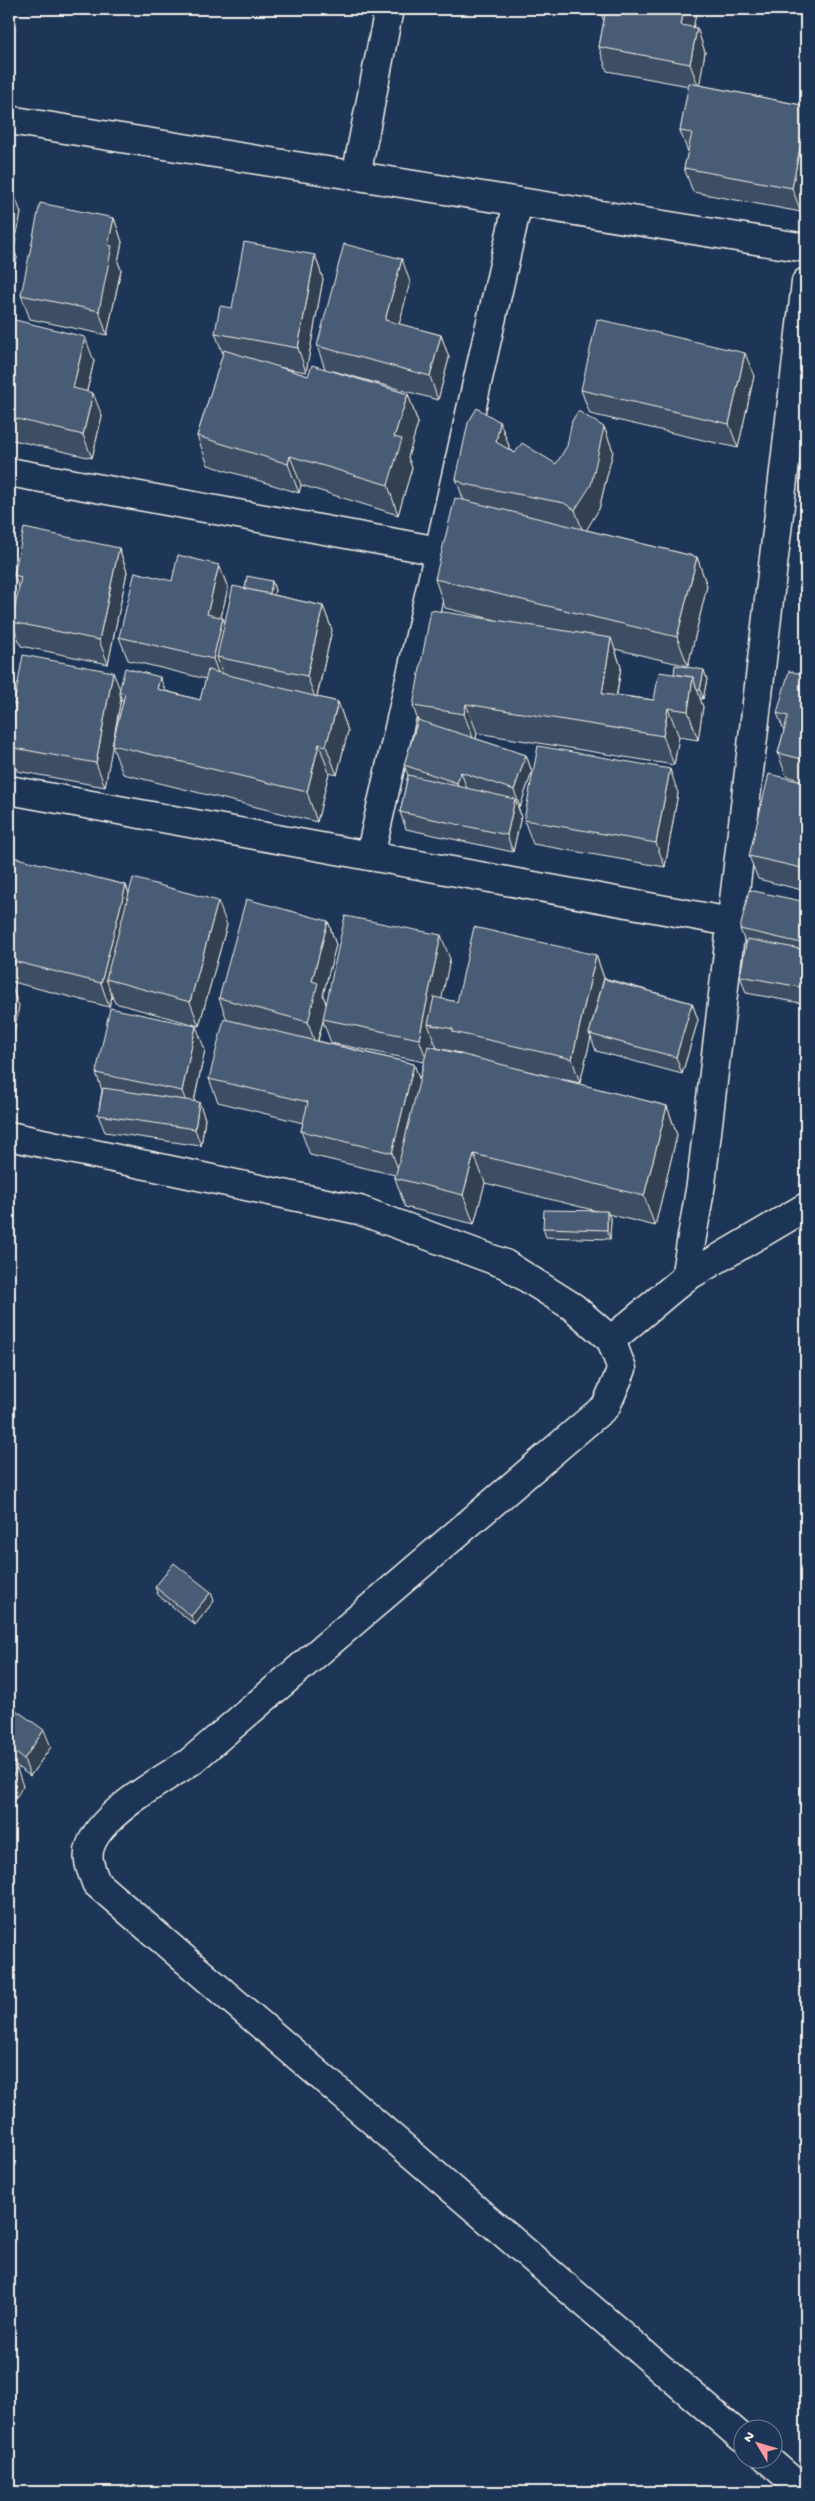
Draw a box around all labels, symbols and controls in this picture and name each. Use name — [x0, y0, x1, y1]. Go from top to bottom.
north arrow — [732, 2418, 782, 2468]
text: N — [740, 2429, 759, 2446]

